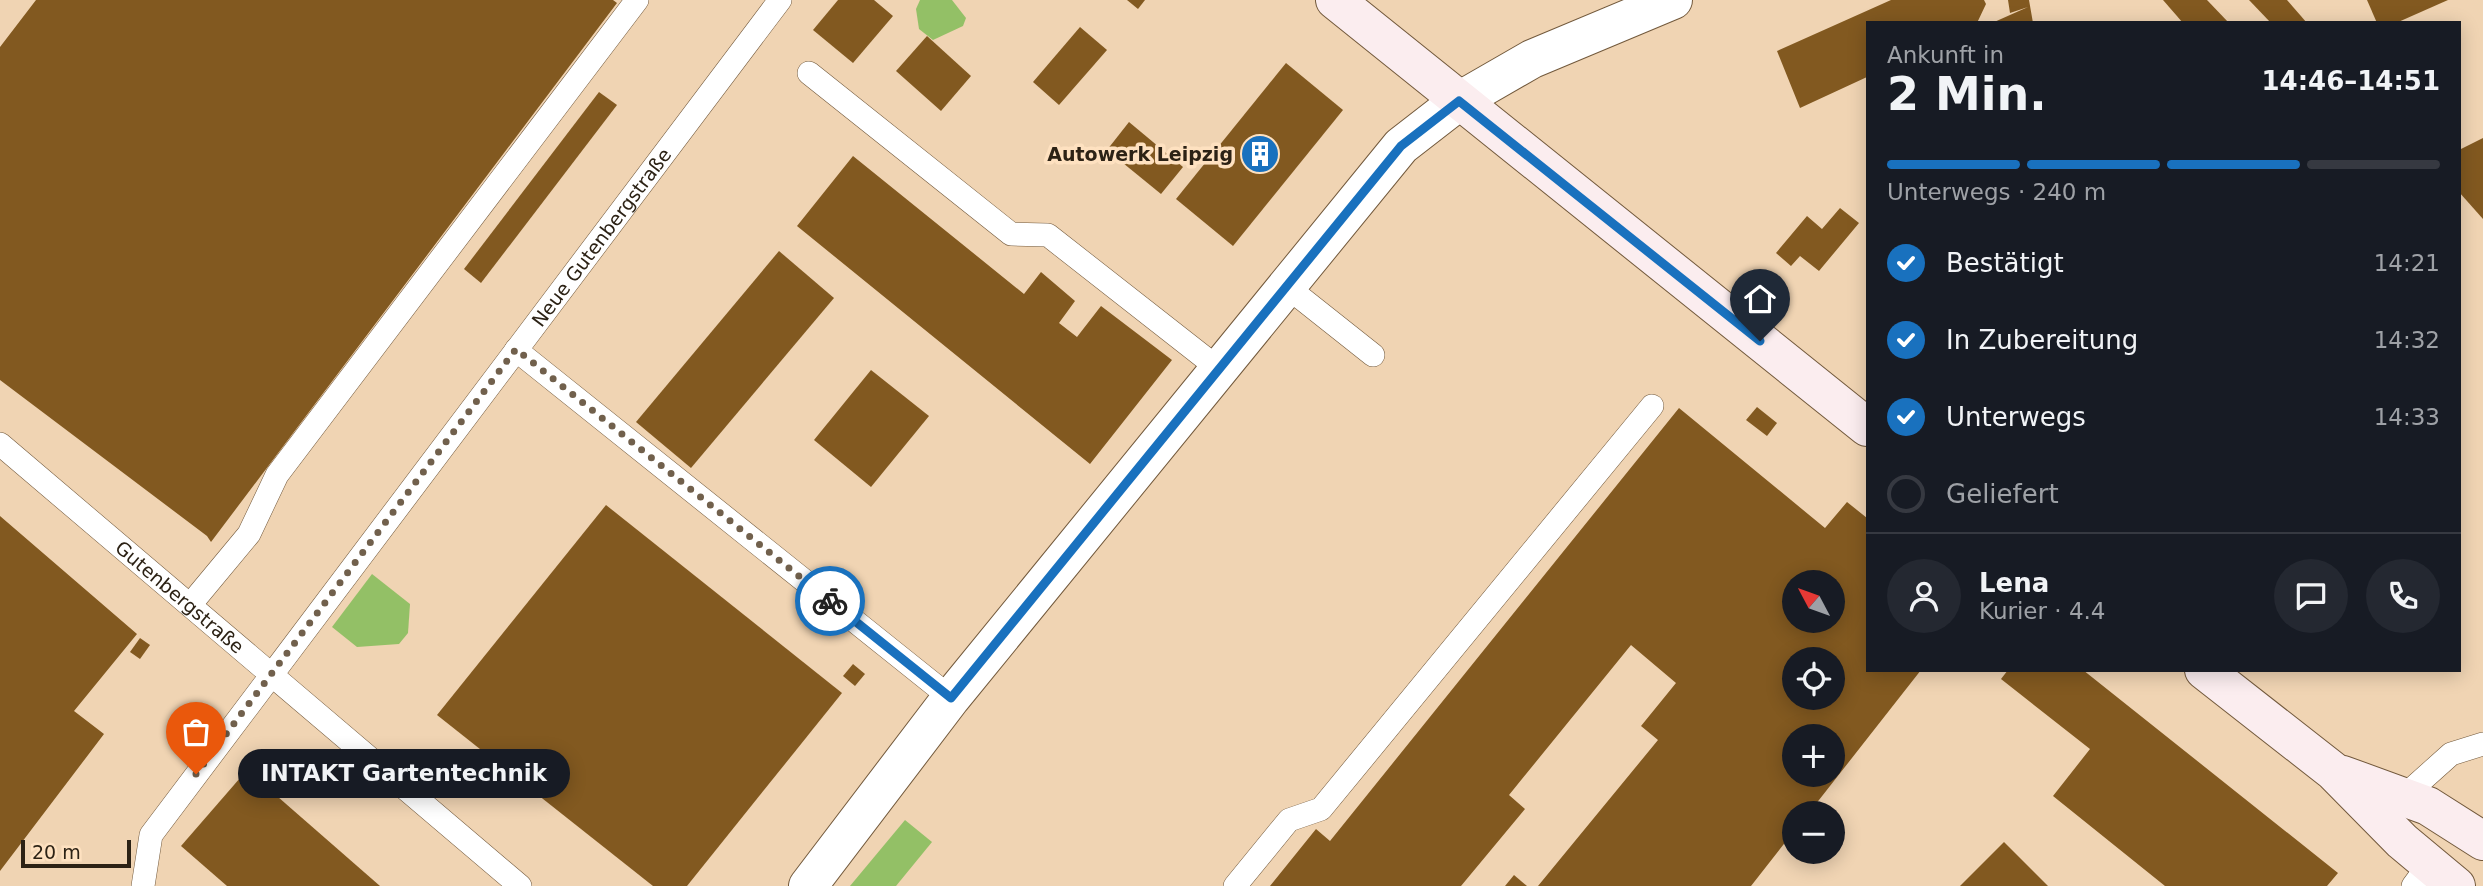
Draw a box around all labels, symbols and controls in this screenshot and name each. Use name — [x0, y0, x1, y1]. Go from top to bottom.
text: Ankunft in — [1887, 42, 2004, 68]
text: 14:46–14:51 — [2261, 66, 2440, 96]
text: 2 Min. — [1887, 67, 2047, 121]
building icon: Autowerk Leipzig — [1239, 133, 1281, 175]
place label: Autowerk Leipzig — [1047, 143, 1233, 165]
street label: Neue Gutenbergstraße — [527, 144, 676, 331]
text: Unterwegs · 240 m — [1887, 179, 2106, 205]
icon: check — [1887, 244, 1925, 282]
text: Bestätigt — [1946, 248, 2064, 278]
text: 14:21 — [2374, 250, 2440, 276]
pin — [1730, 269, 1790, 341]
icon: home — [1741, 280, 1779, 318]
icon: check — [1887, 321, 1925, 359]
text: In Zubereitung — [1946, 325, 2138, 355]
text: 14:32 — [2374, 327, 2440, 353]
icon: check — [1887, 398, 1925, 436]
text: Unterwegs — [1946, 402, 2086, 432]
text: 14:33 — [2374, 404, 2440, 430]
text: Geliefert — [1946, 479, 2059, 509]
street label: Gutenbergstraße — [111, 536, 249, 658]
button: person — [1887, 559, 1961, 633]
button: chat — [2274, 559, 2348, 633]
button: phone — [2366, 559, 2440, 633]
courier — [795, 566, 865, 636]
text: Lena — [1979, 568, 2049, 598]
north arrow — [1782, 570, 1844, 634]
map controls — [1782, 570, 1845, 864]
icon: bike — [811, 582, 849, 620]
text: Kurier · 4.4 — [1979, 598, 2105, 624]
button: locate — [1782, 647, 1845, 710]
pin — [166, 702, 226, 774]
icon: bag — [177, 713, 215, 751]
button: + — [1782, 724, 1845, 787]
callout: INTAKT Gartentechnik — [238, 750, 570, 798]
text: INTAKT Gartentechnik — [261, 760, 547, 786]
button: − — [1782, 801, 1845, 864]
scale bar — [21, 837, 131, 869]
text: 20 m — [32, 841, 81, 863]

